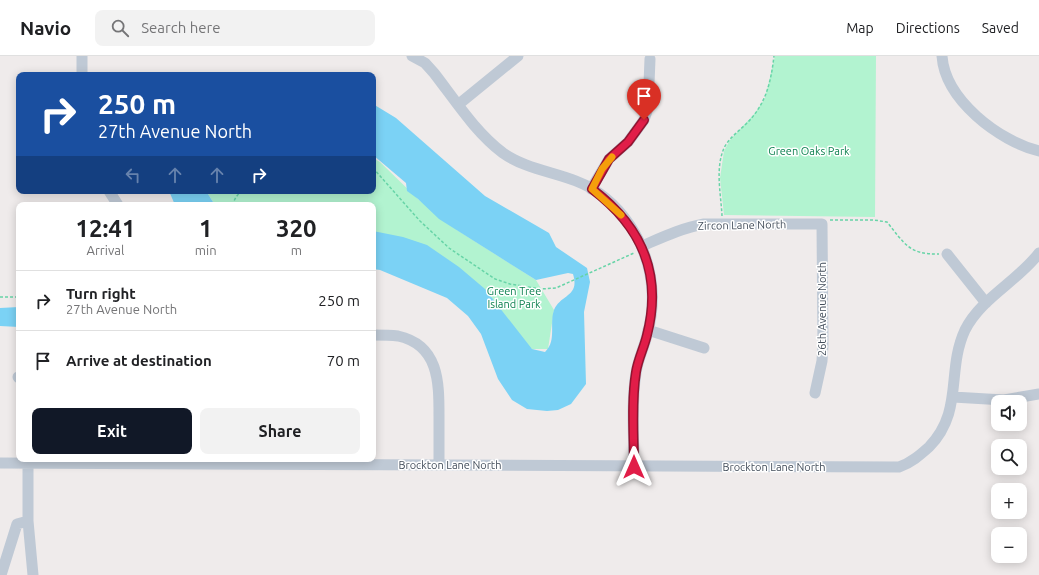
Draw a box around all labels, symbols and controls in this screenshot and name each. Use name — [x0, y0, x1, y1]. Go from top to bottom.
search box — [95, 10, 375, 46]
text: Navio — [20, 17, 71, 39]
icon: search — [109, 17, 131, 39]
text: Search here — [141, 19, 220, 36]
text: Map — [846, 20, 874, 36]
text: Directions — [896, 20, 960, 36]
text: Saved — [982, 20, 1019, 36]
pin — [627, 79, 661, 120]
icon: arrive — [633, 85, 655, 107]
icon: right — [32, 88, 84, 140]
text: 250 m — [98, 88, 176, 119]
text: 27th Avenue North — [98, 121, 252, 141]
park label: Green Oaks Park — [768, 145, 850, 157]
icon: left — [122, 164, 144, 186]
icon: ahead — [164, 164, 186, 186]
icon: ahead — [206, 164, 228, 186]
icon: right — [248, 164, 270, 186]
text: 12:41 — [75, 215, 135, 242]
text: 1 — [199, 215, 212, 242]
text: 320 — [276, 215, 317, 242]
street label: Zircon Lane North — [698, 218, 786, 232]
text: Arrival — [86, 243, 124, 257]
text: min — [195, 243, 217, 257]
text: m — [291, 243, 302, 257]
street label: 26th Avenue North — [816, 262, 828, 356]
text: Turn right — [66, 285, 136, 302]
park label: Green Tree Island Park — [487, 285, 541, 310]
icon: right — [32, 290, 54, 312]
text: 250 m — [318, 292, 360, 309]
text: 27th Avenue North — [66, 302, 177, 316]
icon: arrive — [32, 350, 54, 372]
text: Arrive at destination — [66, 352, 212, 369]
text: 70 m — [327, 352, 360, 369]
map controls — [991, 395, 1027, 563]
button: sound — [991, 395, 1027, 431]
button: Exit — [32, 408, 192, 454]
button: Share — [200, 408, 360, 454]
button: search — [991, 439, 1027, 475]
position arrow — [613, 446, 655, 488]
street label: Brockton Lane North — [399, 459, 501, 471]
street label: Brockton Lane North — [723, 461, 825, 473]
button: + — [991, 483, 1027, 519]
button: − — [991, 527, 1027, 563]

